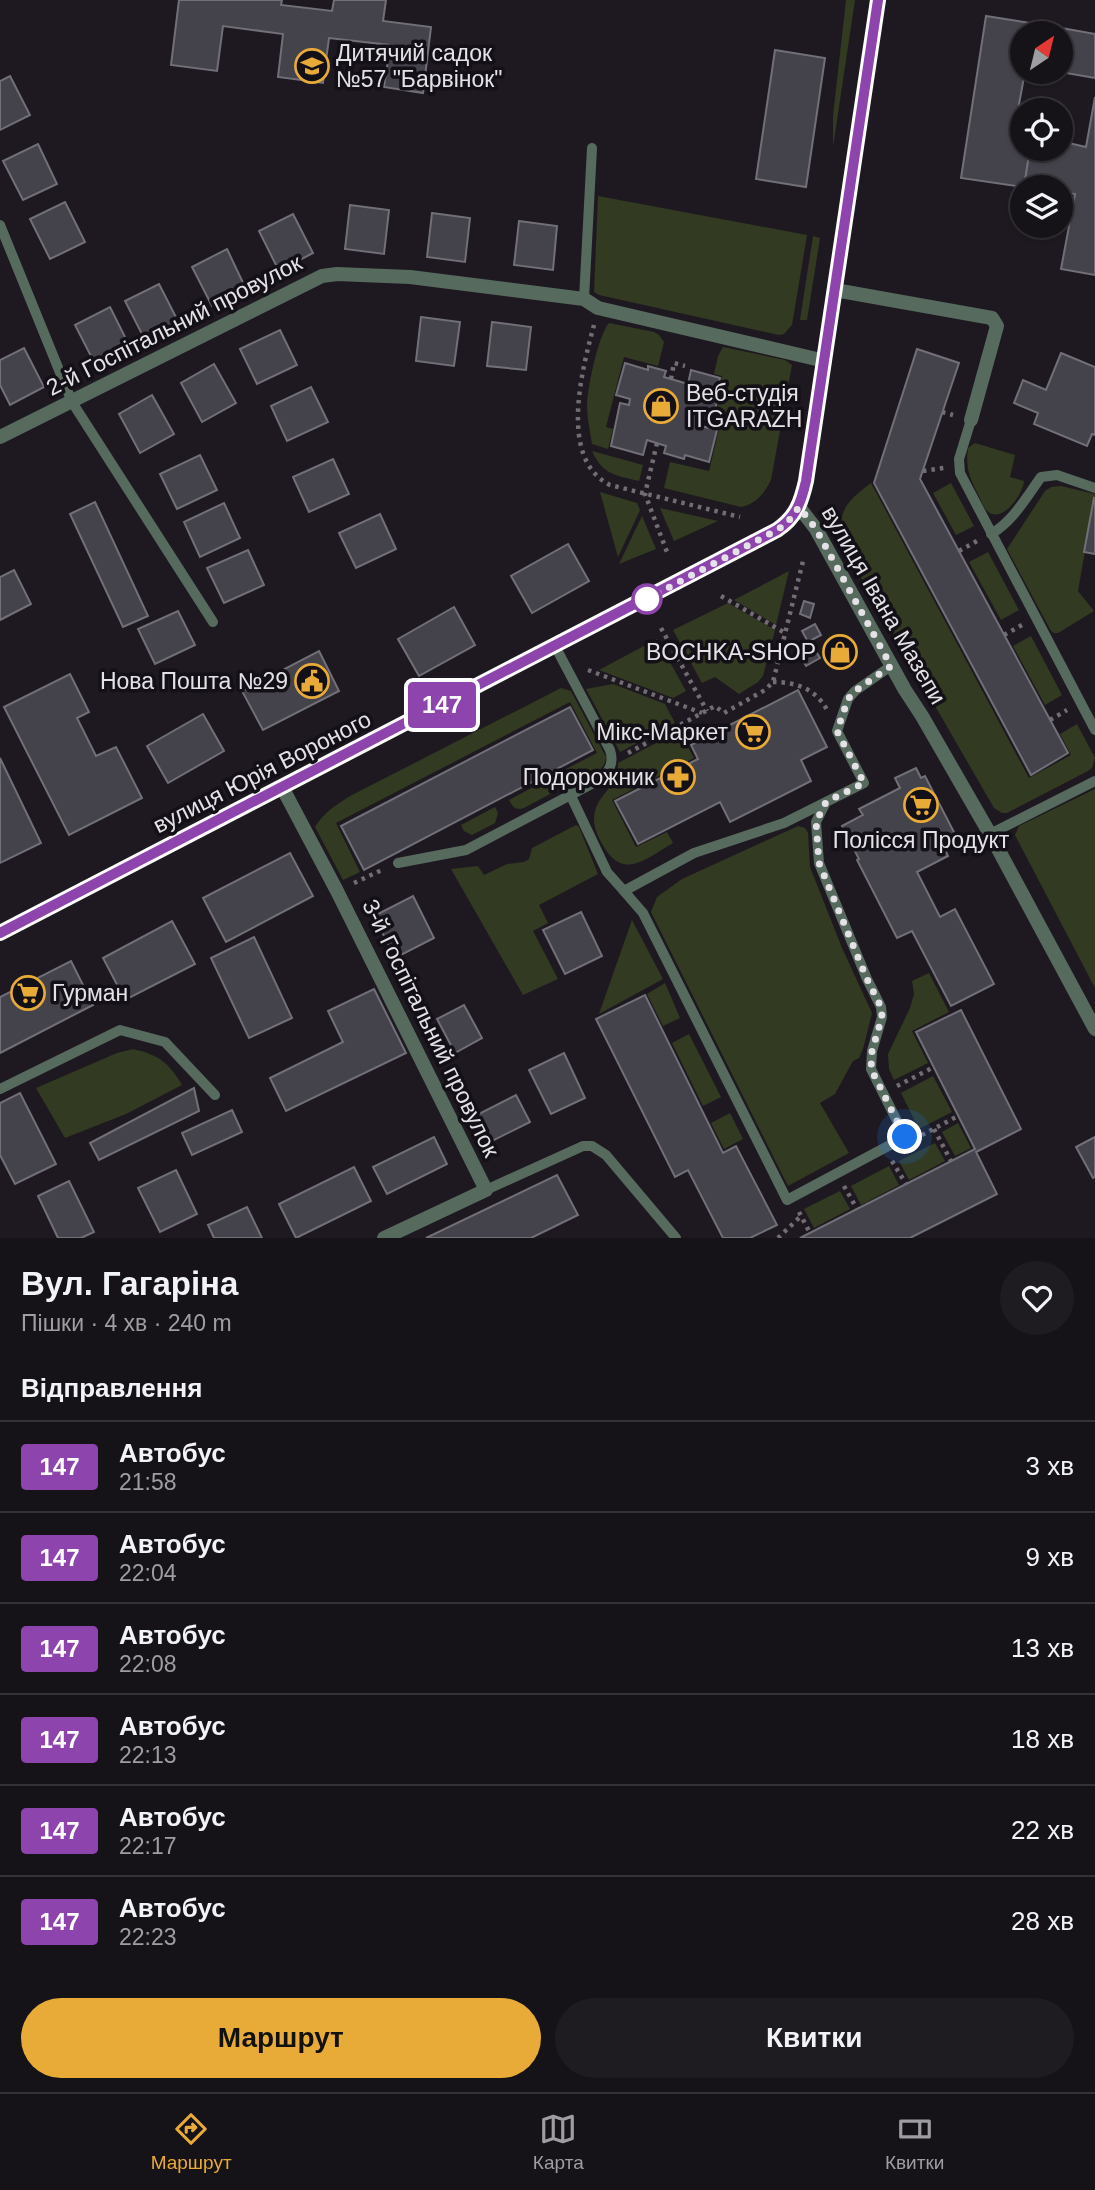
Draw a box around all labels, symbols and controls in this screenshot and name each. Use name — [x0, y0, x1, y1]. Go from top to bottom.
north arrow — [1010, 21, 1073, 84]
map controls — [1010, 21, 1073, 238]
place label: Дитячий садок №57 "Барвінок" — [336, 40, 503, 92]
school or university icon: Дитячий садок №57 "Барвінок" — [293, 47, 331, 85]
button: locate — [1010, 98, 1073, 161]
button: layers — [1010, 175, 1073, 238]
street label: 2-й Госпітальний провулок — [42, 249, 307, 401]
place label: Веб-студія ITGARAZH — [686, 380, 802, 432]
shop icon: Веб-студія ITGARAZH — [642, 387, 680, 425]
street label: вулиця Івана Мазепи — [817, 501, 951, 709]
unlabelled marker — [632, 584, 662, 614]
shop icon: BOCHKA-SHOP — [821, 633, 859, 671]
place label: BOCHKA-SHOP — [646, 639, 816, 665]
public building icon: Нова Пошта №29 — [293, 662, 331, 700]
place label: Нова Пошта №29 — [100, 668, 288, 694]
line badge: 147 — [402, 682, 482, 728]
text: 147 — [422, 691, 462, 718]
street label: вулиця Юрія Вороного — [149, 706, 375, 838]
supermarket icon: Мікс-Маркет — [734, 713, 772, 751]
place label: Мікс-Маркет — [596, 719, 728, 745]
pharmacy icon: Подорожник — [659, 758, 697, 796]
place label: Подорожник — [523, 764, 655, 790]
supermarket icon: Полісся Продукт — [902, 786, 940, 824]
place label: Полісся Продукт — [833, 827, 1010, 853]
street label: 3-й Госпітальний провулок — [357, 895, 505, 1162]
supermarket icon: Гурман — [9, 974, 47, 1012]
place label: Гурман — [52, 980, 128, 1006]
your location — [887, 1119, 922, 1154]
button: heart — [1000, 1261, 1074, 1335]
text: Вул. Гагаріна — [21, 1265, 238, 1302]
text: Пішки · 4 хв · 240 m — [21, 1310, 232, 1336]
text: Відправлення — [21, 1373, 202, 1403]
text: Автобус — [119, 1438, 226, 1468]
text: 3 хв — [1026, 1451, 1074, 1481]
text: 147 — [39, 1453, 80, 1480]
text: 21:58 — [119, 1469, 177, 1495]
text: Автобус — [119, 1529, 226, 1559]
text: 9 хв — [1026, 1542, 1074, 1572]
text: 147 — [39, 1544, 80, 1571]
text: 22:04 — [119, 1560, 177, 1586]
text: Автобус — [119, 1620, 226, 1650]
text: 13 хв — [1011, 1633, 1074, 1663]
text: 147 — [39, 1635, 80, 1662]
text: 22:08 — [119, 1651, 177, 1677]
text: Автобус — [119, 1711, 226, 1741]
text: 18 хв — [1011, 1724, 1074, 1754]
text: 147 — [39, 1726, 80, 1753]
text: 22:13 — [119, 1742, 177, 1768]
text: Автобус — [119, 1802, 226, 1832]
text: 22 хв — [1011, 1815, 1074, 1845]
text: 147 — [39, 1817, 80, 1844]
text: 22:17 — [119, 1833, 177, 1859]
text: Автобус — [119, 1893, 226, 1923]
text: 28 хв — [1011, 1906, 1074, 1936]
text: 147 — [39, 1908, 80, 1935]
text: 22:23 — [119, 1924, 177, 1950]
button: Маршрут — [21, 1998, 541, 2078]
button: Квитки — [555, 1998, 1074, 2078]
tab: Маршрут — [151, 2110, 232, 2174]
tab: Карта — [533, 2110, 584, 2174]
tab: Квитки — [885, 2110, 944, 2174]

